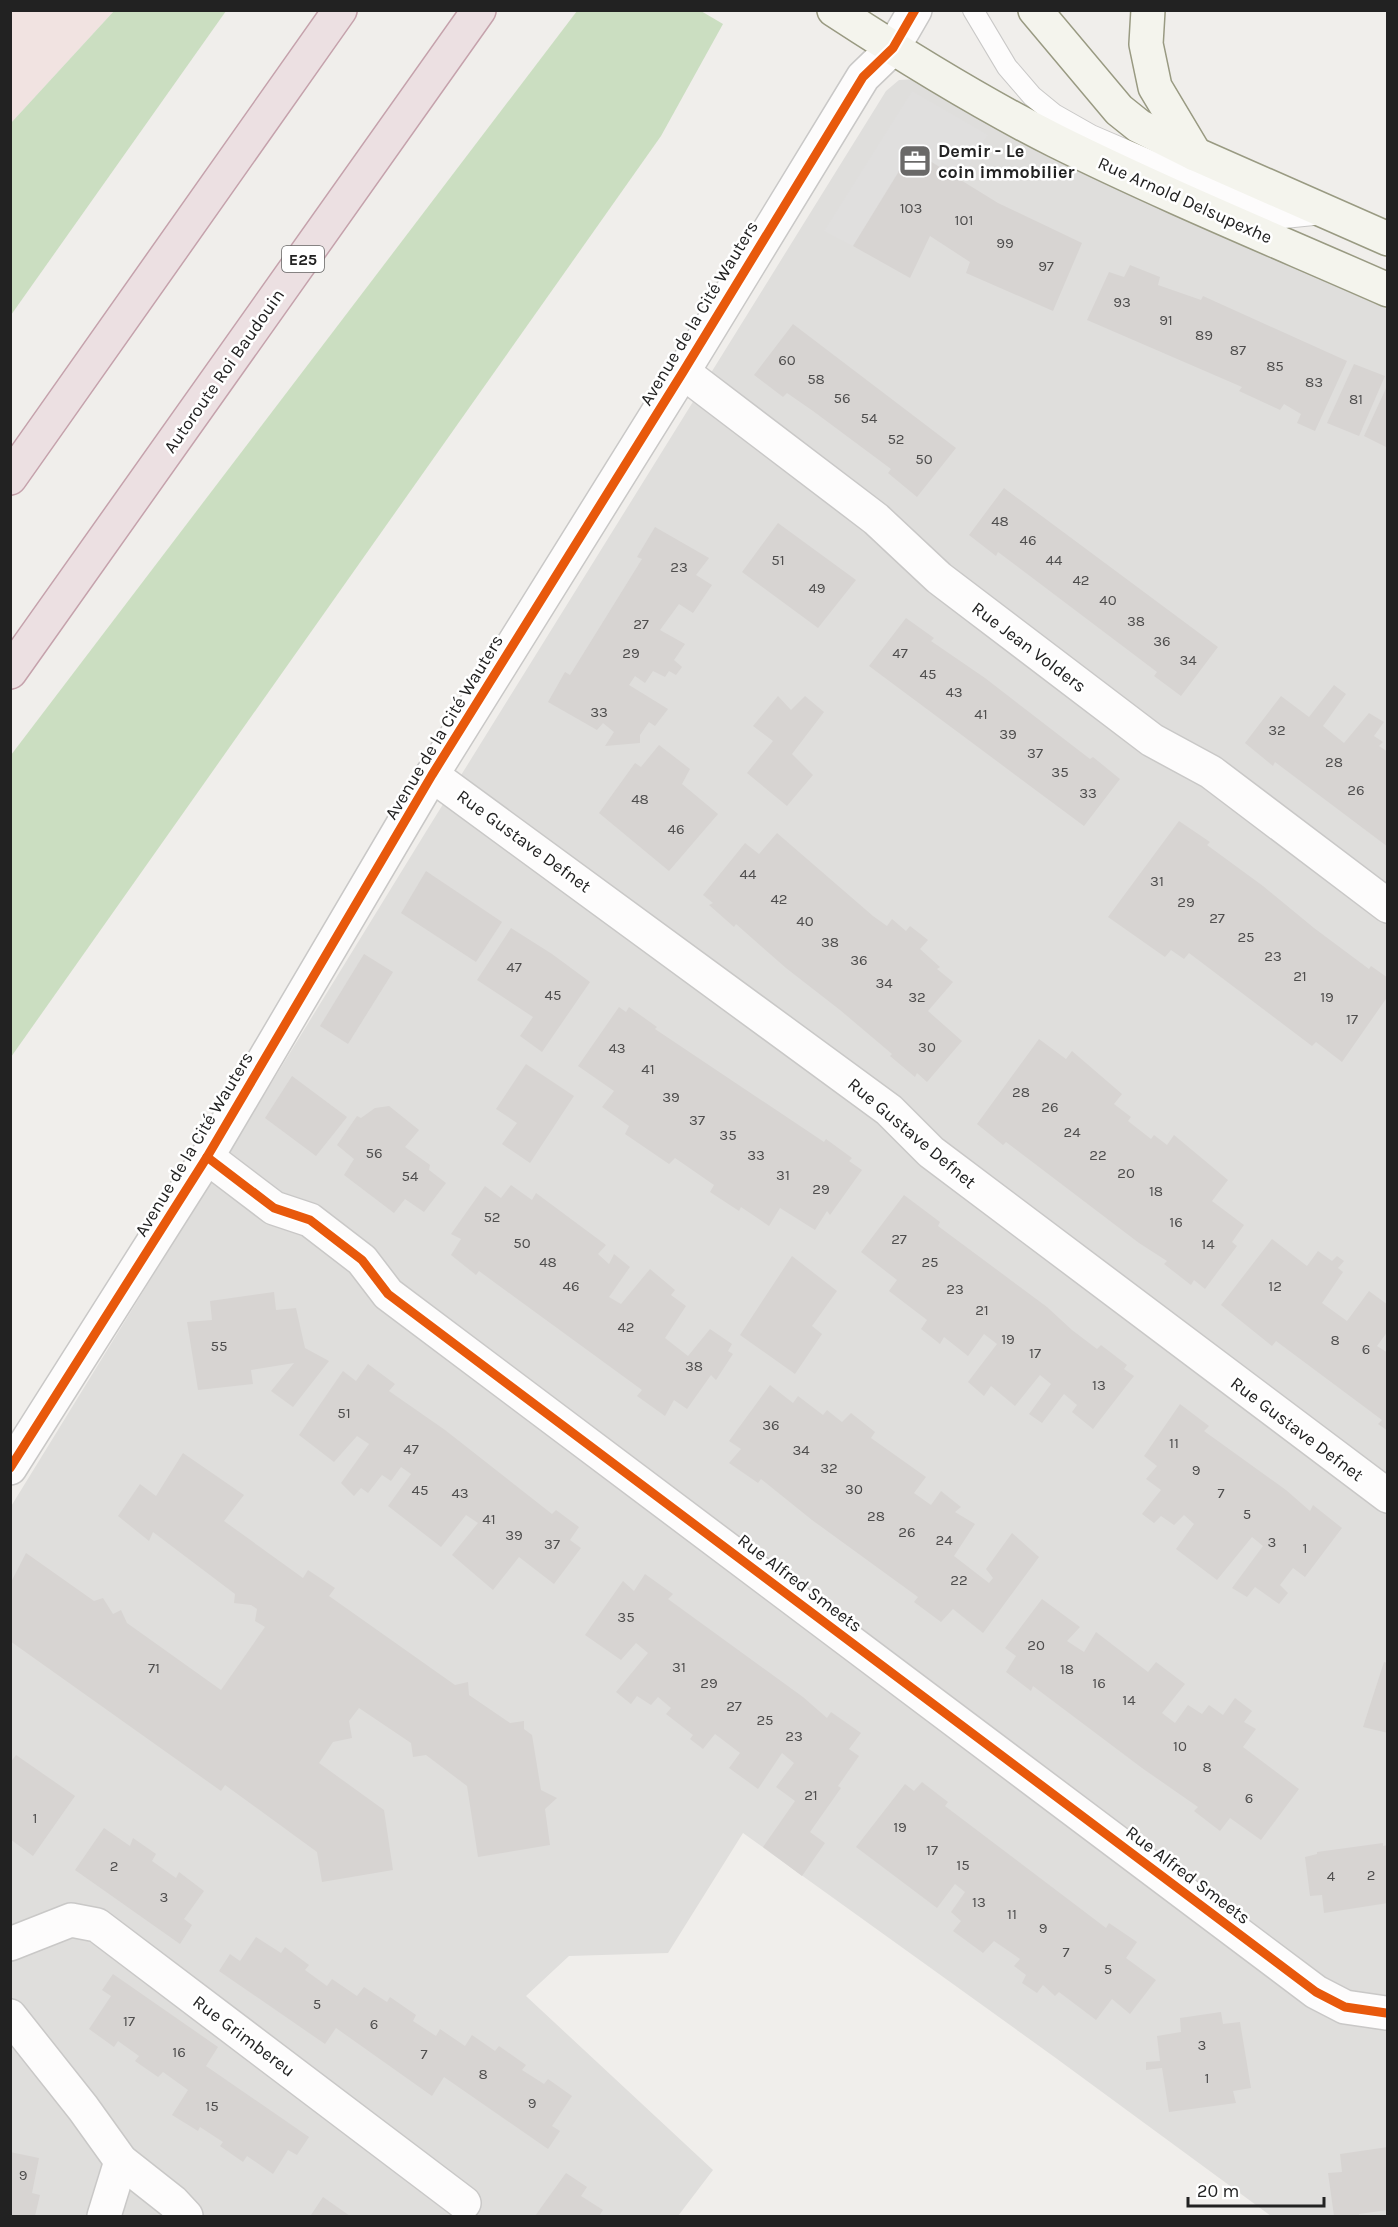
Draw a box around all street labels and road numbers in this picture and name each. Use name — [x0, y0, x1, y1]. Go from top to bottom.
street label: Rue Arnold Delsupexhe — [1094, 152, 1276, 248]
street label: Avenue de la Cité Wauters — [635, 217, 763, 409]
road number: E25 — [282, 246, 324, 272]
street label: Autoroute Roi Baudouin — [159, 285, 289, 457]
street label: Rue Jean Volders — [968, 597, 1090, 697]
street label: Avenue de la Cité Wauters — [380, 631, 508, 823]
street label: Rue Gustave Defnet — [452, 785, 596, 897]
street label: Avenue de la Cité Wauters — [130, 1048, 258, 1240]
street label: Rue Gustave Defnet — [843, 1073, 981, 1193]
street label: Rue Gustave Defnet — [1226, 1372, 1368, 1486]
street label: Rue Alfred Smeets — [733, 1529, 867, 1637]
street label: Rue Alfred Smeets — [1121, 1821, 1255, 1929]
street label: Rue Grimbereu — [189, 1990, 299, 2082]

